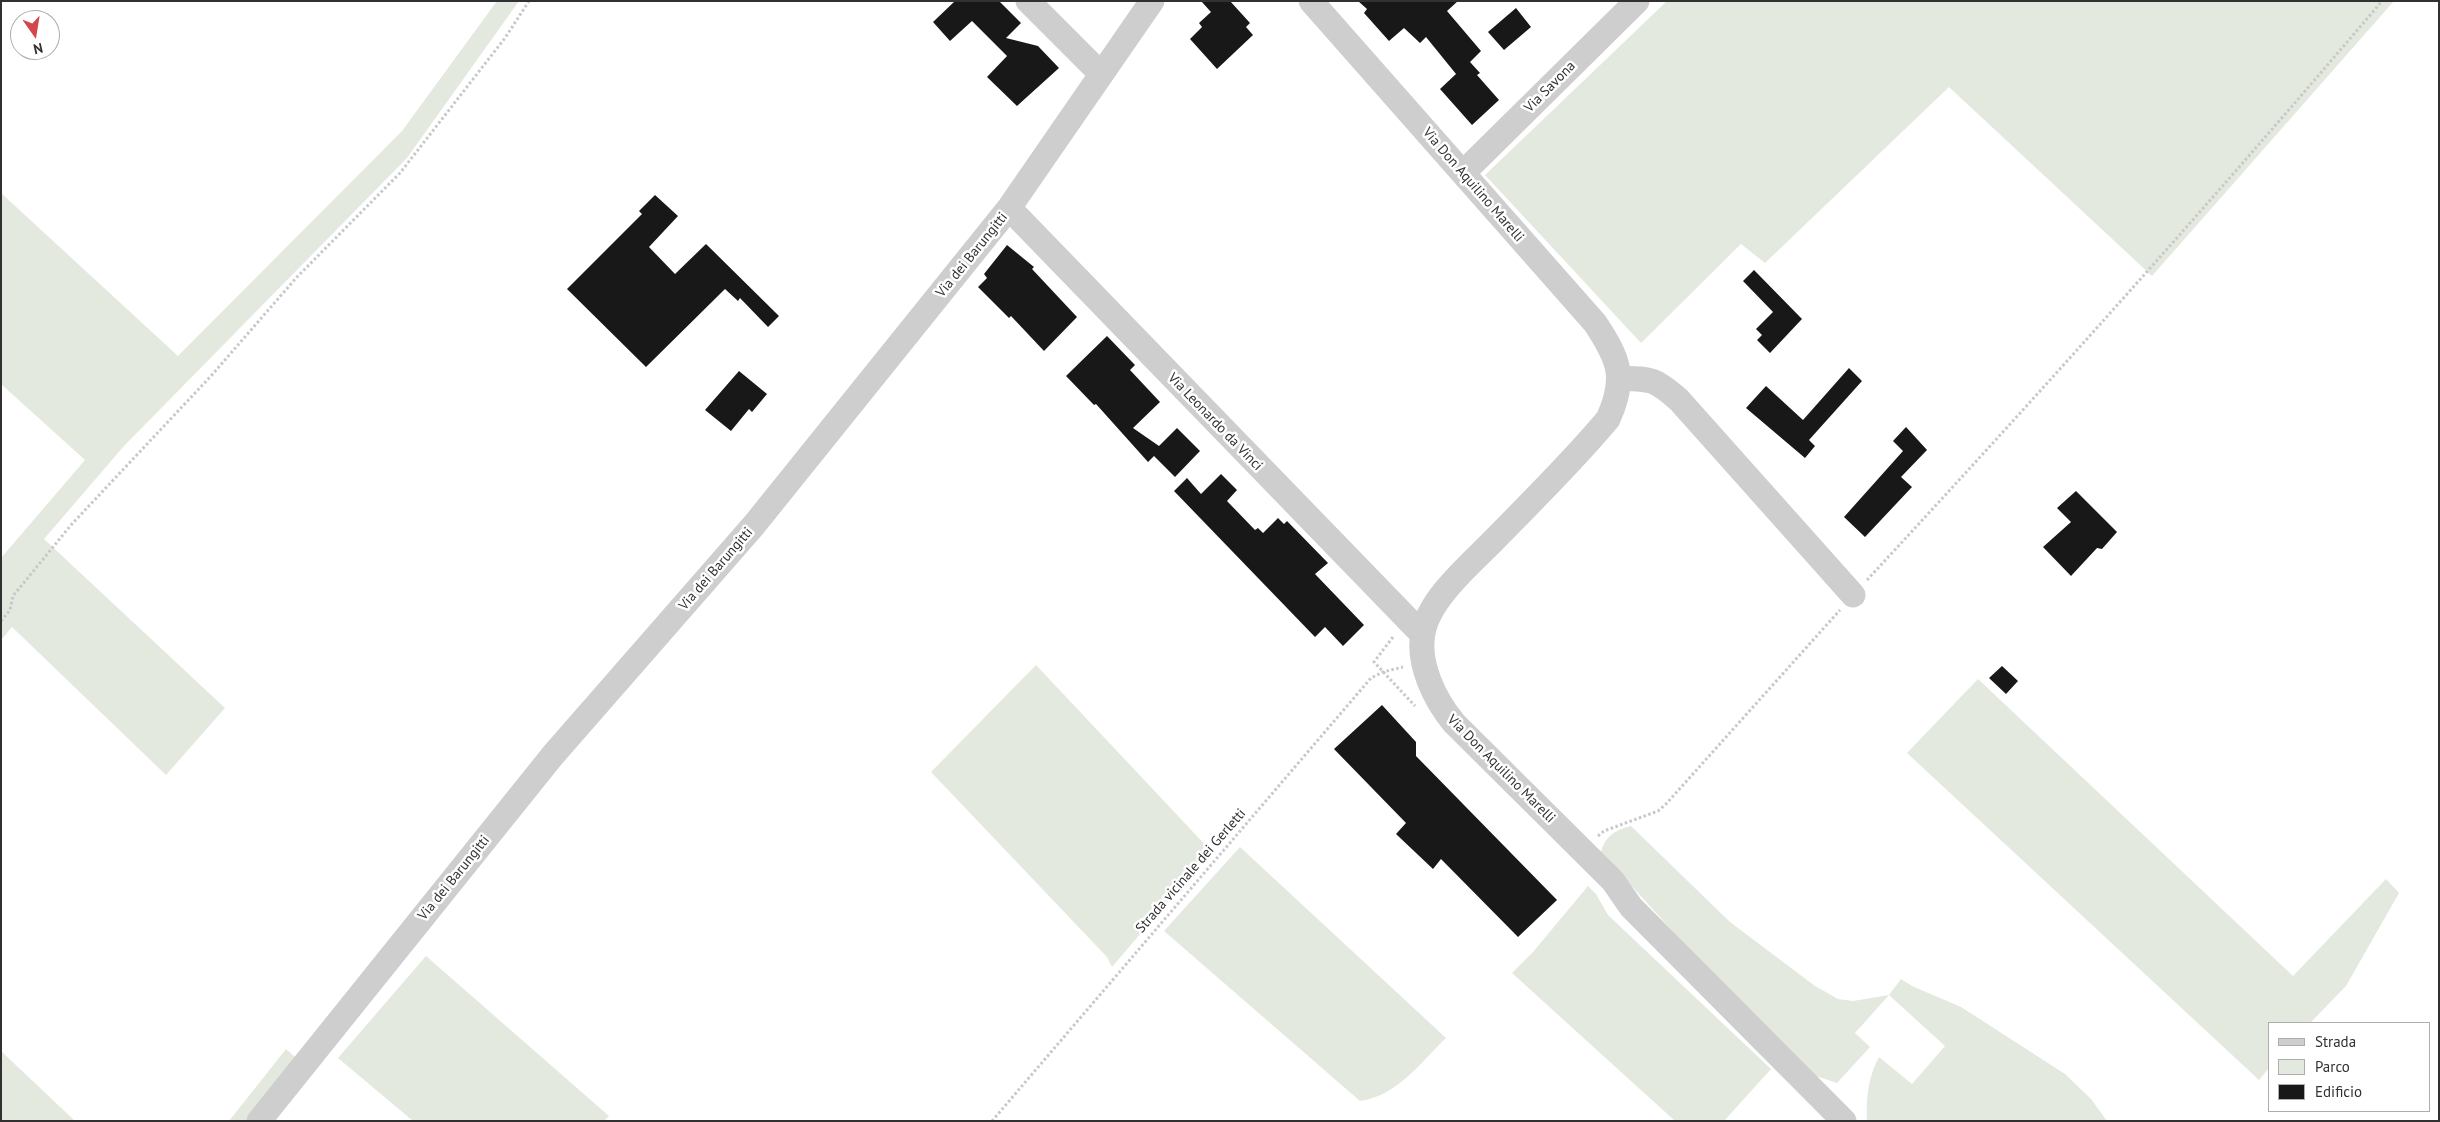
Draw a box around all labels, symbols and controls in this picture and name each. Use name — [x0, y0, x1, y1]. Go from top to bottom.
north arrow — [10, 10, 60, 60]
text: N — [32, 39, 45, 58]
street label: Via Savona — [1521, 58, 1579, 116]
street label: Via Don Aquilino Marelli — [1419, 124, 1527, 246]
street label: Via dei Barungitti — [933, 209, 1011, 301]
street label: Via Leonardo da Vinci — [1164, 370, 1266, 474]
street label: Via dei Barungitti — [676, 524, 756, 614]
street label: Via Don Aquilino Marelli — [1444, 712, 1558, 826]
street label: Strada vicinale dei Gerletti — [1132, 805, 1250, 937]
street label: Via dei Barungitti — [415, 832, 493, 924]
legend — [2268, 1022, 2430, 1112]
text: Strada — [2315, 1032, 2356, 1051]
text: Parco — [2315, 1057, 2350, 1076]
text: Edificio — [2315, 1082, 2362, 1101]

